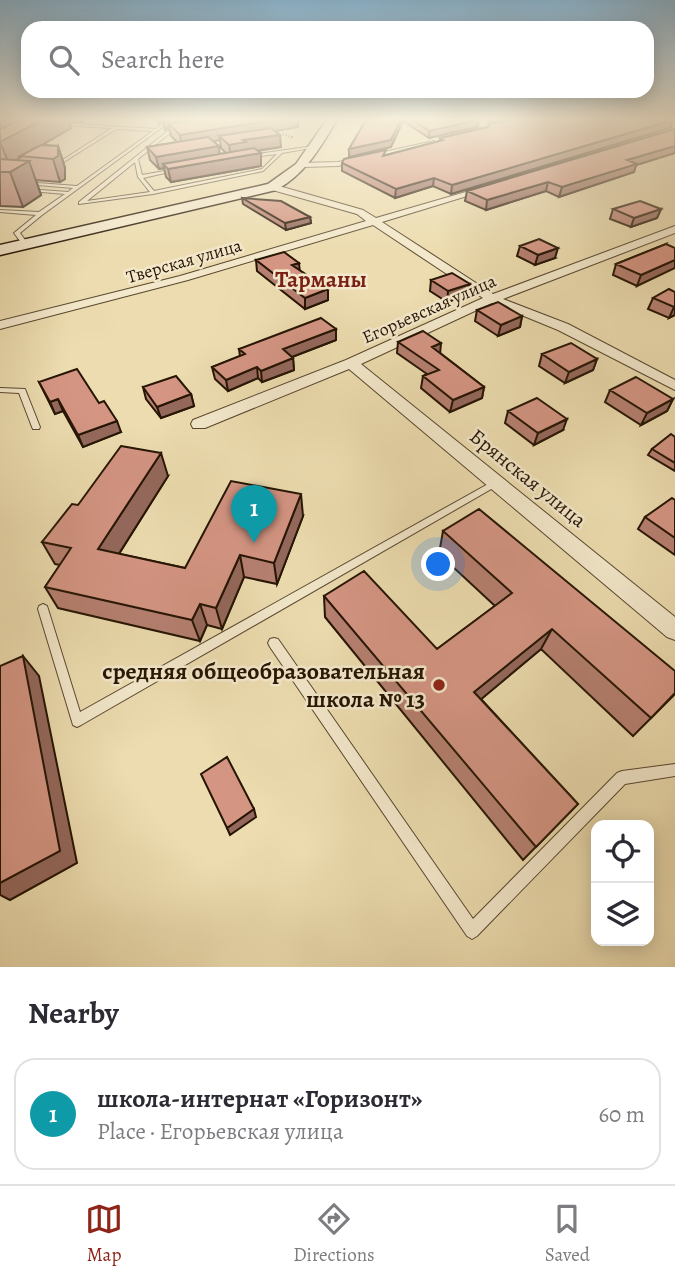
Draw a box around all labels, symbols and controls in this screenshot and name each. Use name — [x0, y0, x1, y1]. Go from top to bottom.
search box — [21, 21, 654, 98]
icon: search — [45, 41, 83, 79]
text: Search here — [101, 42, 225, 77]
street label: Тверская улица — [124, 233, 245, 289]
district label: Тарманы — [275, 264, 367, 295]
street label: Егорьевская улица — [358, 268, 500, 349]
street label: Брянская улица — [464, 422, 592, 534]
pin: 1 — [231, 485, 277, 543]
your location — [421, 547, 455, 581]
place label: средняя общеобразовательная школа № 13 — [102, 655, 425, 715]
marker: средняя общеобразовательная школа № 13 — [431, 677, 447, 693]
map controls — [591, 820, 654, 946]
button: locate — [591, 820, 654, 883]
button: layers — [591, 883, 654, 946]
text: Nearby — [28, 993, 119, 1033]
text: школа-интернат «Горизонт» — [97, 1081, 422, 1116]
text: 1 — [49, 1099, 57, 1130]
text: 60 m — [598, 1099, 645, 1130]
text: Place · Егорьевская улица — [97, 1116, 344, 1147]
tab: Map — [85, 1200, 123, 1268]
tab: Directions — [293, 1200, 375, 1268]
tab: Saved — [545, 1200, 590, 1268]

